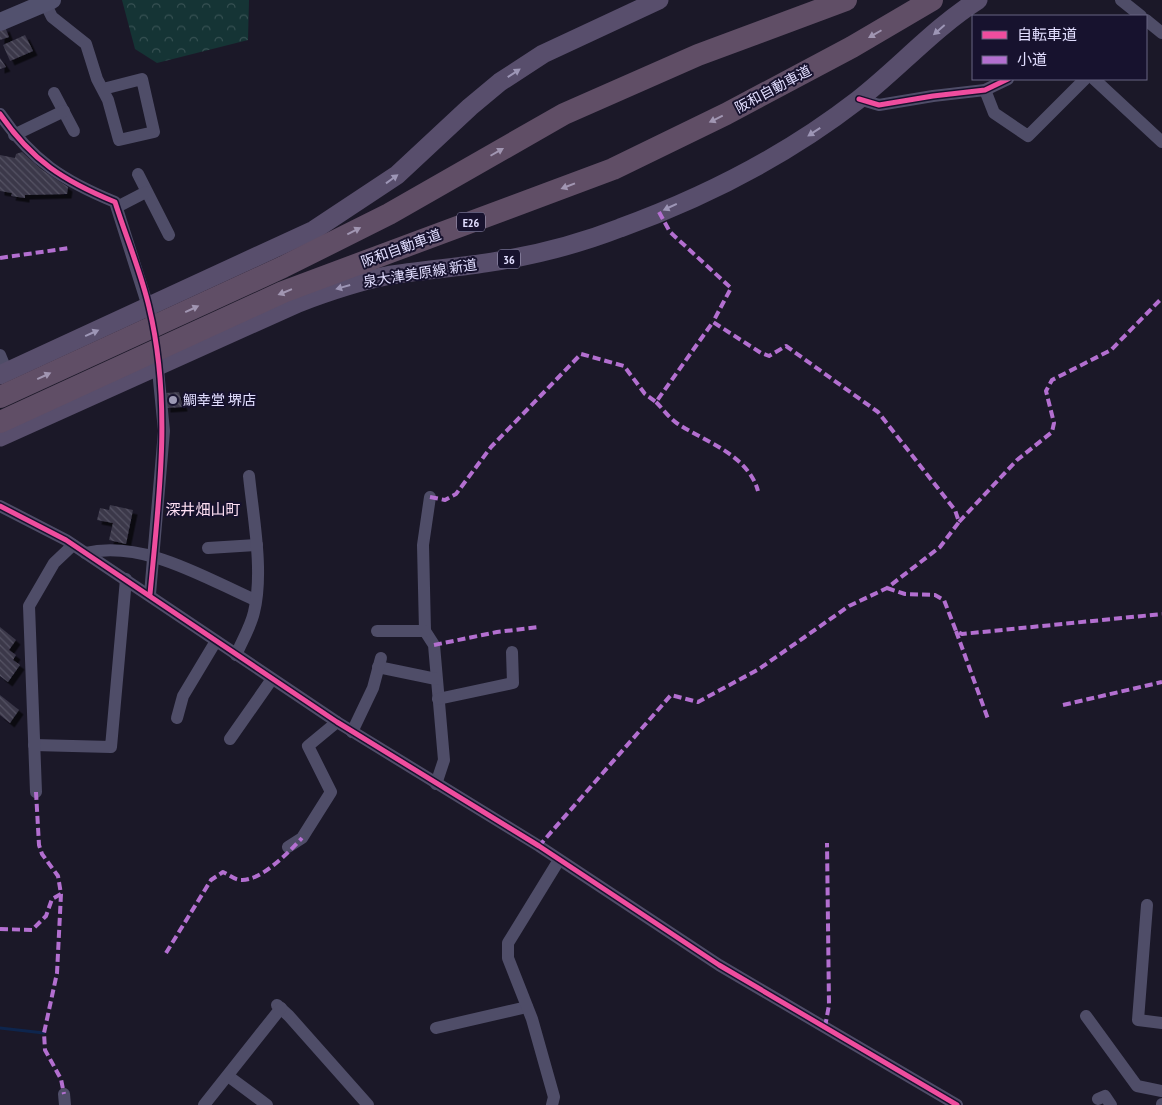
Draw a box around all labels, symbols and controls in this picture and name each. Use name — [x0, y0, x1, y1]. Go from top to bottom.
legend — [972, 15, 1147, 80]
one-way arrow — [933, 24, 946, 35]
text: 自転車道 — [1017, 25, 1077, 44]
one-way arrow — [868, 29, 881, 38]
text: 小道 — [1017, 50, 1047, 69]
street label: 阪和自動車道 — [732, 61, 814, 117]
one-way arrow — [508, 68, 521, 78]
one-way arrow — [709, 115, 723, 123]
one-way arrow — [807, 127, 820, 137]
one-way arrow — [490, 148, 503, 157]
one-way arrow — [385, 174, 399, 184]
one-way arrow — [560, 182, 575, 190]
one-way arrow — [663, 204, 677, 212]
road number: E26 — [457, 212, 485, 232]
street label: 阪和自動車道 — [358, 225, 444, 271]
one-way arrow — [347, 227, 362, 235]
road number: 36 — [498, 250, 520, 268]
street label: 泉大津美原線 新道 — [362, 255, 478, 291]
one-way arrow — [336, 283, 351, 291]
one-way arrow — [278, 288, 292, 296]
one-way arrow — [185, 304, 199, 312]
one-way arrow — [85, 329, 99, 337]
one-way arrow — [37, 372, 51, 380]
place label: 鯛幸堂 堺店 — [183, 391, 256, 409]
marker: 鯛幸堂 堺店 — [167, 394, 179, 406]
district label: 深井畑山町 — [165, 500, 241, 519]

